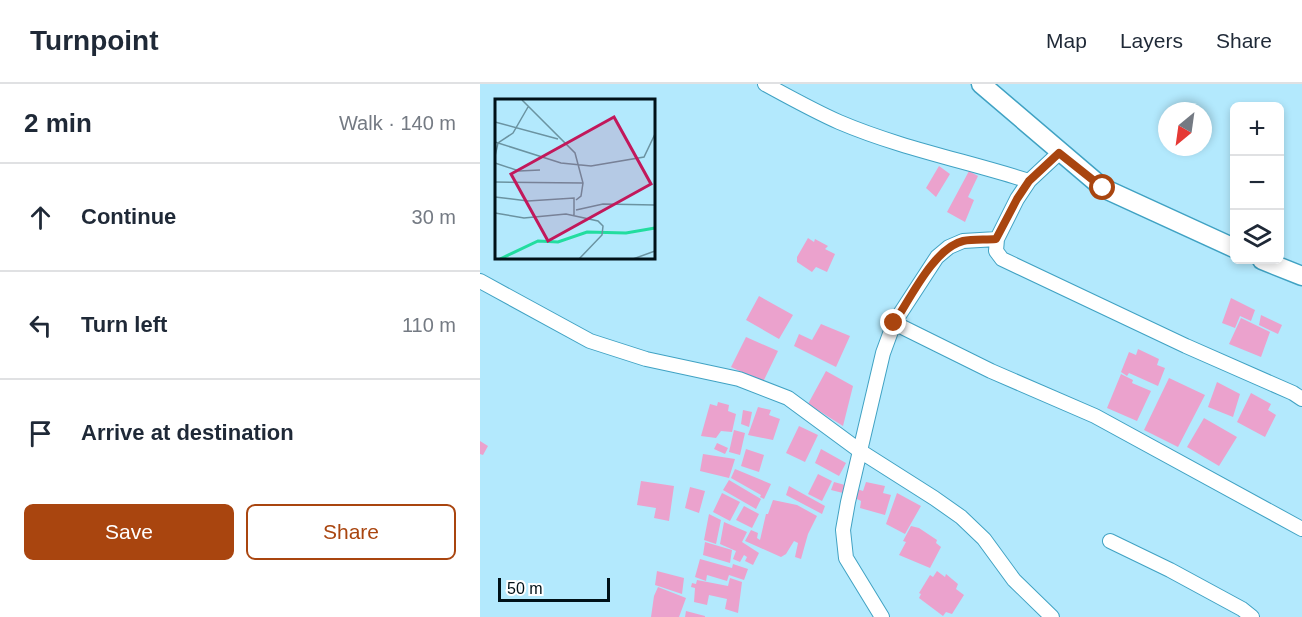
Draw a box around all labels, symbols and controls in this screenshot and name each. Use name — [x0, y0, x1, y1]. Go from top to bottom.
text: Turnpoint — [30, 25, 159, 56]
text: Map — [1046, 29, 1087, 52]
text: Layers — [1120, 29, 1183, 52]
text: Share — [1216, 29, 1272, 52]
inset map — [495, 99, 656, 260]
north arrow — [1158, 102, 1212, 156]
map controls — [1230, 102, 1284, 264]
button: + — [1230, 102, 1284, 156]
text: 2 min — [24, 108, 92, 138]
text: Walk · 140 m — [339, 112, 456, 134]
button: − — [1230, 156, 1284, 210]
route start — [1089, 174, 1115, 200]
icon: ahead — [24, 201, 57, 234]
text: Continue — [81, 204, 176, 229]
text: 30 m — [412, 206, 456, 228]
button: layers — [1230, 210, 1284, 264]
icon: left — [24, 309, 57, 342]
route end — [880, 309, 906, 335]
text: Turn left — [81, 312, 167, 337]
text: 110 m — [402, 314, 456, 336]
icon: arrive — [24, 417, 57, 450]
text: Arrive at destination — [81, 420, 294, 445]
button: Save — [24, 504, 234, 560]
button: Share — [246, 504, 456, 560]
scale bar — [498, 575, 610, 602]
text: 50 m — [507, 580, 543, 597]

